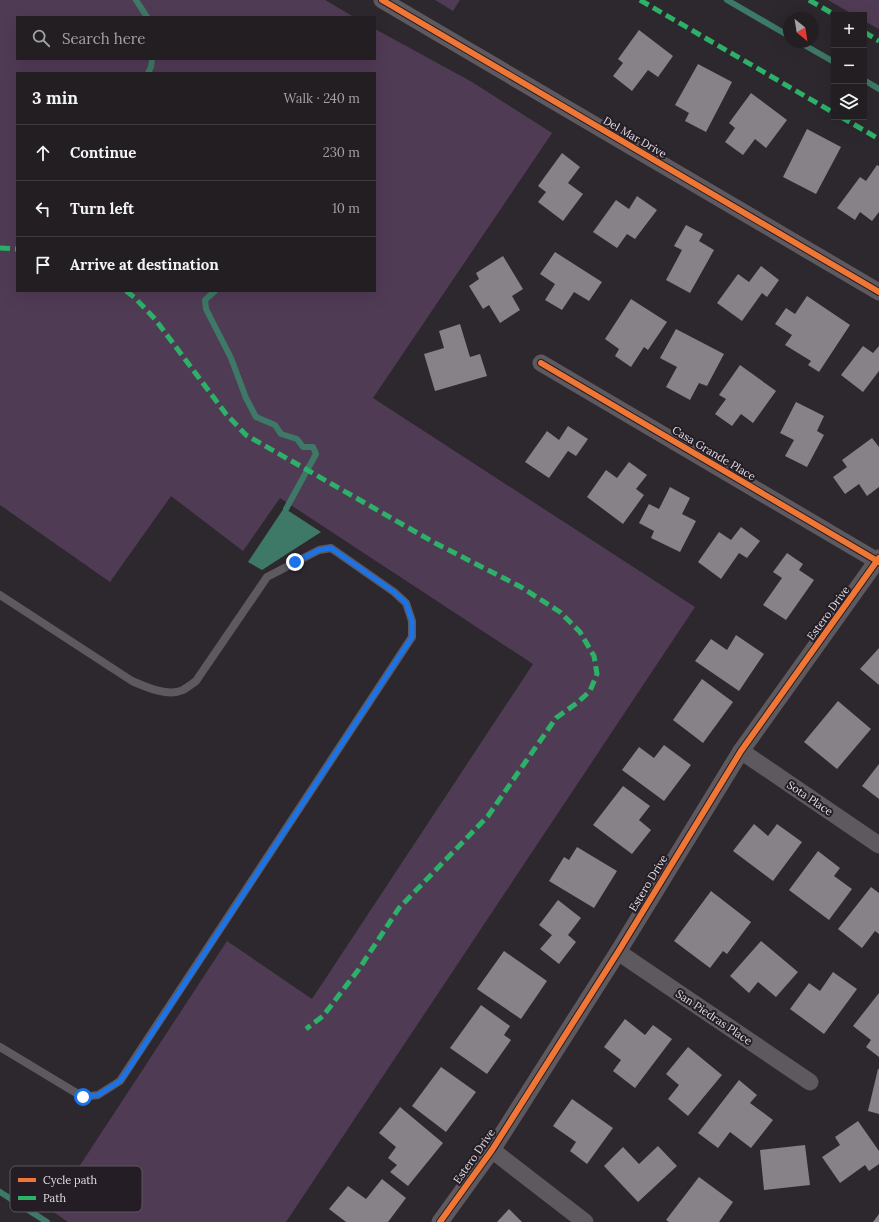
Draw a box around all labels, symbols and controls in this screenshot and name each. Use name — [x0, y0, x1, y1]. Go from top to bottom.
north arrow — [783, 12, 819, 48]
map controls — [831, 12, 867, 120]
button: + — [831, 12, 867, 48]
search box — [16, 16, 376, 60]
icon: search — [30, 27, 52, 49]
text: Search here — [62, 29, 145, 48]
button: − — [831, 48, 867, 84]
button: layers — [831, 84, 867, 120]
text: 3 min — [32, 87, 78, 109]
text: Walk · 240 m — [283, 90, 360, 107]
street label: Del Mar Drive — [601, 113, 669, 161]
icon: ahead — [32, 142, 54, 164]
text: Continue — [70, 143, 136, 162]
text: 230 m — [323, 144, 360, 161]
icon: left — [32, 198, 54, 220]
text: Turn left — [70, 199, 134, 218]
text: 10 m — [332, 200, 360, 217]
icon: arrive — [32, 254, 54, 276]
text: Arrive at destination — [70, 255, 219, 274]
street label: Casa Grande Place — [670, 423, 758, 483]
route end — [286, 553, 304, 571]
street label: Estero Drive — [804, 583, 852, 643]
street label: Sota Place — [784, 778, 836, 819]
street label: Estero Drive — [626, 852, 670, 914]
street label: San Piedras Place — [673, 986, 755, 1048]
route start — [74, 1088, 92, 1106]
street label: Estero Drive — [450, 1126, 498, 1186]
legend — [10, 1166, 142, 1212]
text: Cycle path — [43, 1173, 98, 1187]
text: Path — [43, 1191, 66, 1205]

